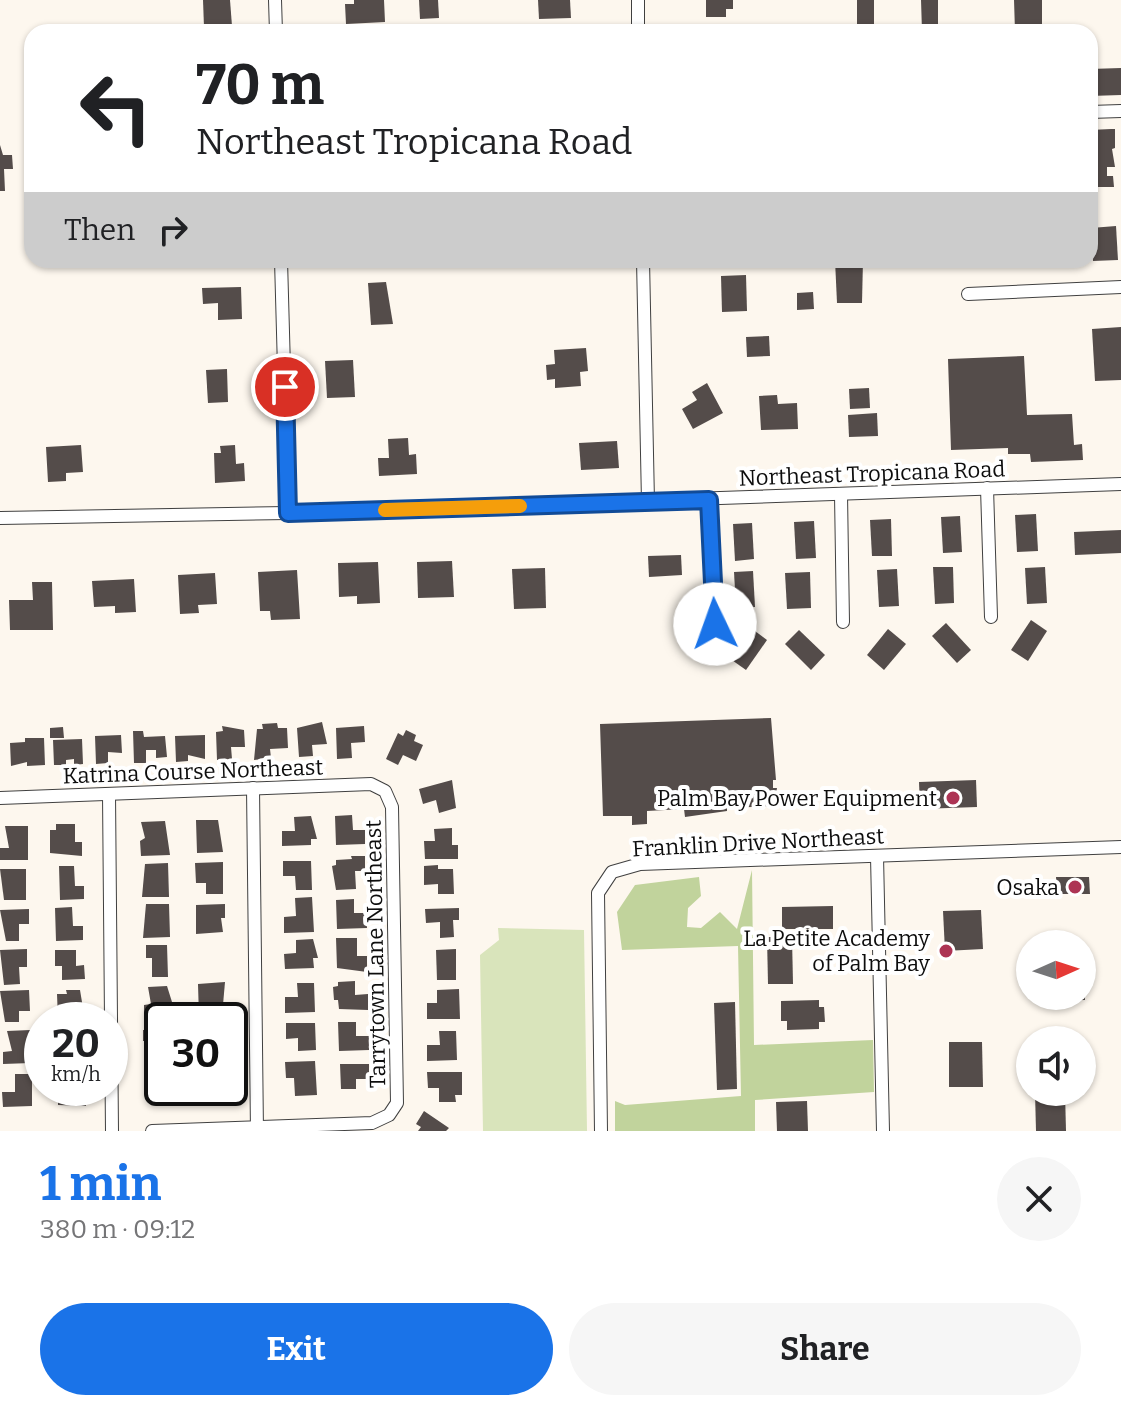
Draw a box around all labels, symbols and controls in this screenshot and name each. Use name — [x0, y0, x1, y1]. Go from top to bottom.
text: 70 m — [196, 52, 324, 119]
icon: left — [64, 56, 168, 160]
text: Northeast Tropicana Road — [196, 120, 632, 164]
icon: right — [151, 208, 195, 252]
text: Then — [64, 212, 135, 248]
pin — [251, 353, 319, 421]
icon: arrive — [263, 365, 307, 409]
street label: Northeast Tropicana Road — [738, 455, 1006, 492]
position arrow — [673, 582, 757, 666]
street label: Katrina Course Northeast — [62, 753, 324, 790]
place label: Palm Bay Power Equipment — [657, 785, 937, 812]
marker: Palm Bay Power Equipment — [944, 789, 962, 807]
street label: Tarrytown Lane Northeast — [360, 820, 391, 1088]
street label: Franklin Drive Northeast — [631, 822, 885, 863]
place label: Osaka — [996, 874, 1059, 901]
marker: Osaka — [1066, 878, 1084, 896]
place label: La Petite Academy of Palm Bay — [743, 925, 930, 977]
north arrow — [1016, 930, 1096, 1010]
map controls — [1016, 930, 1096, 1106]
marker: La Petite Academy of Palm Bay — [937, 942, 955, 960]
speed limit sign: 30 — [144, 1002, 248, 1106]
text: 20 — [52, 1020, 100, 1068]
button: sound — [1016, 1026, 1096, 1106]
text: km/h — [51, 1062, 101, 1086]
text: 1 min — [40, 1155, 161, 1213]
button: close — [997, 1157, 1081, 1241]
text: 380 m · 09:12 — [40, 1214, 195, 1245]
button: Exit — [40, 1303, 553, 1395]
button: Share — [569, 1303, 1081, 1395]

